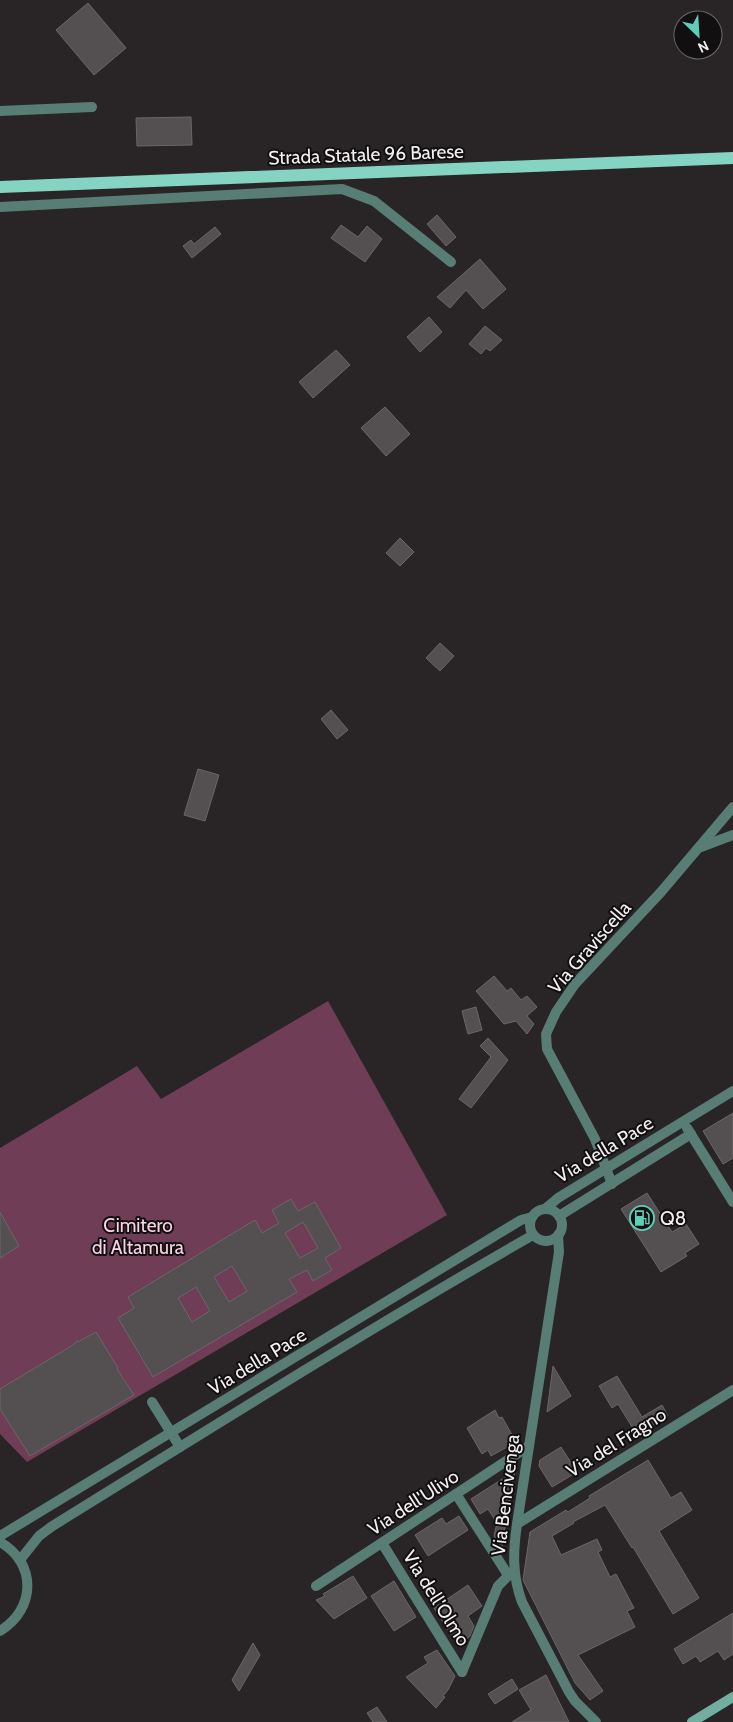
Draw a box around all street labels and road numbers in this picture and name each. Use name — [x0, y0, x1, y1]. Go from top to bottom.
street label: Strada Statale 96 Barese — [268, 140, 464, 169]
street label: Via Graviscella — [543, 896, 636, 998]
street label: Via della Pace — [551, 1111, 658, 1188]
street label: Via della Pace — [204, 1323, 311, 1400]
street label: Via del Fragno — [562, 1403, 670, 1482]
street label: Via Bencivenga — [487, 1433, 524, 1557]
street label: Via dell'Ulivo — [363, 1464, 463, 1540]
street label: Via dell'Olmo — [398, 1546, 475, 1650]

